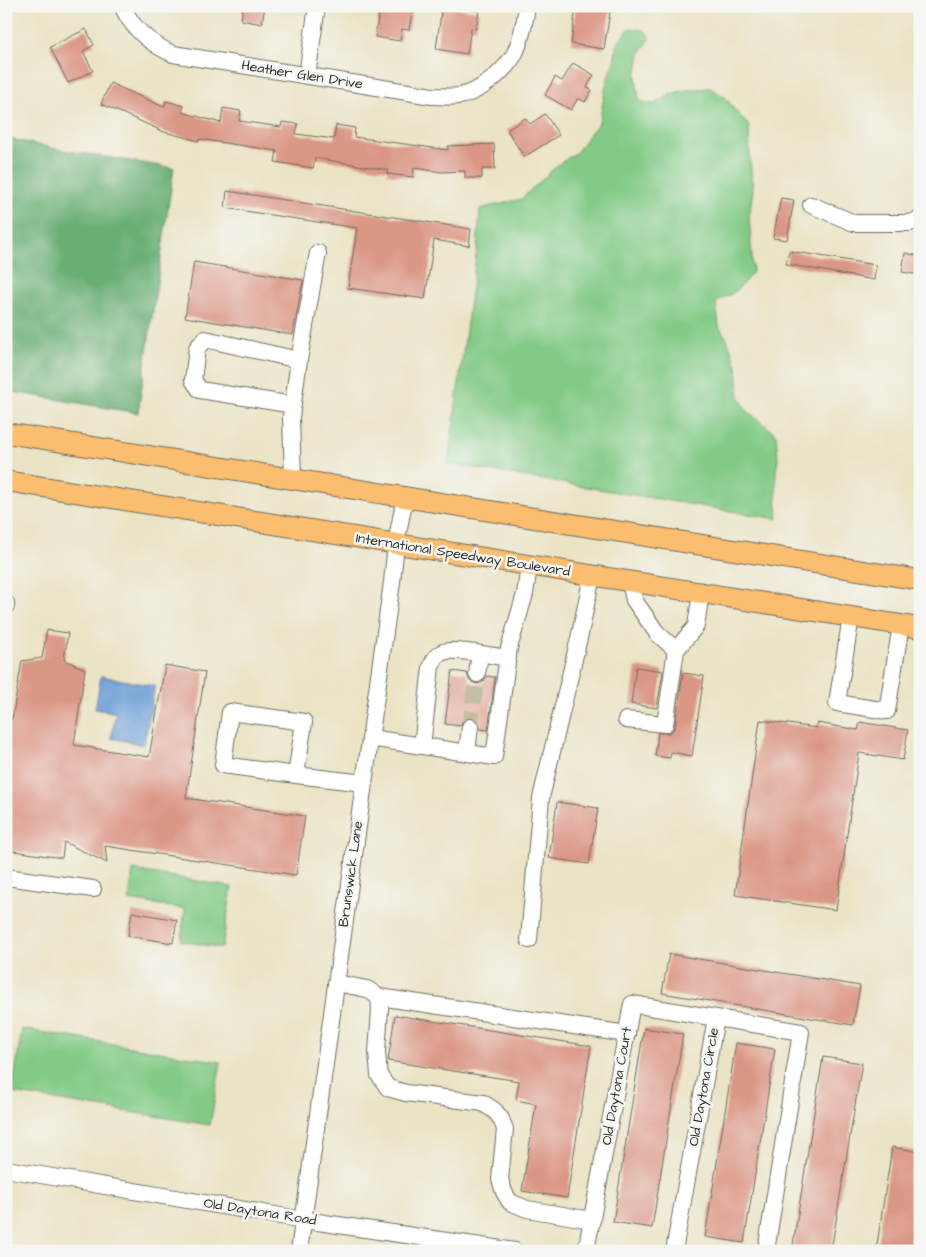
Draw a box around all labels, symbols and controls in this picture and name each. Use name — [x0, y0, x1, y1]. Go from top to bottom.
street label: Heather Glen Drive — [240, 56, 364, 95]
street label: International Speedway Boulevard — [354, 528, 572, 582]
street label: Brunswick Lane — [334, 819, 368, 928]
street label: Old Daytona Court — [597, 1025, 637, 1147]
street label: Old Daytona Circle — [684, 1026, 724, 1148]
street label: Old Daytona Road — [202, 1193, 318, 1231]

